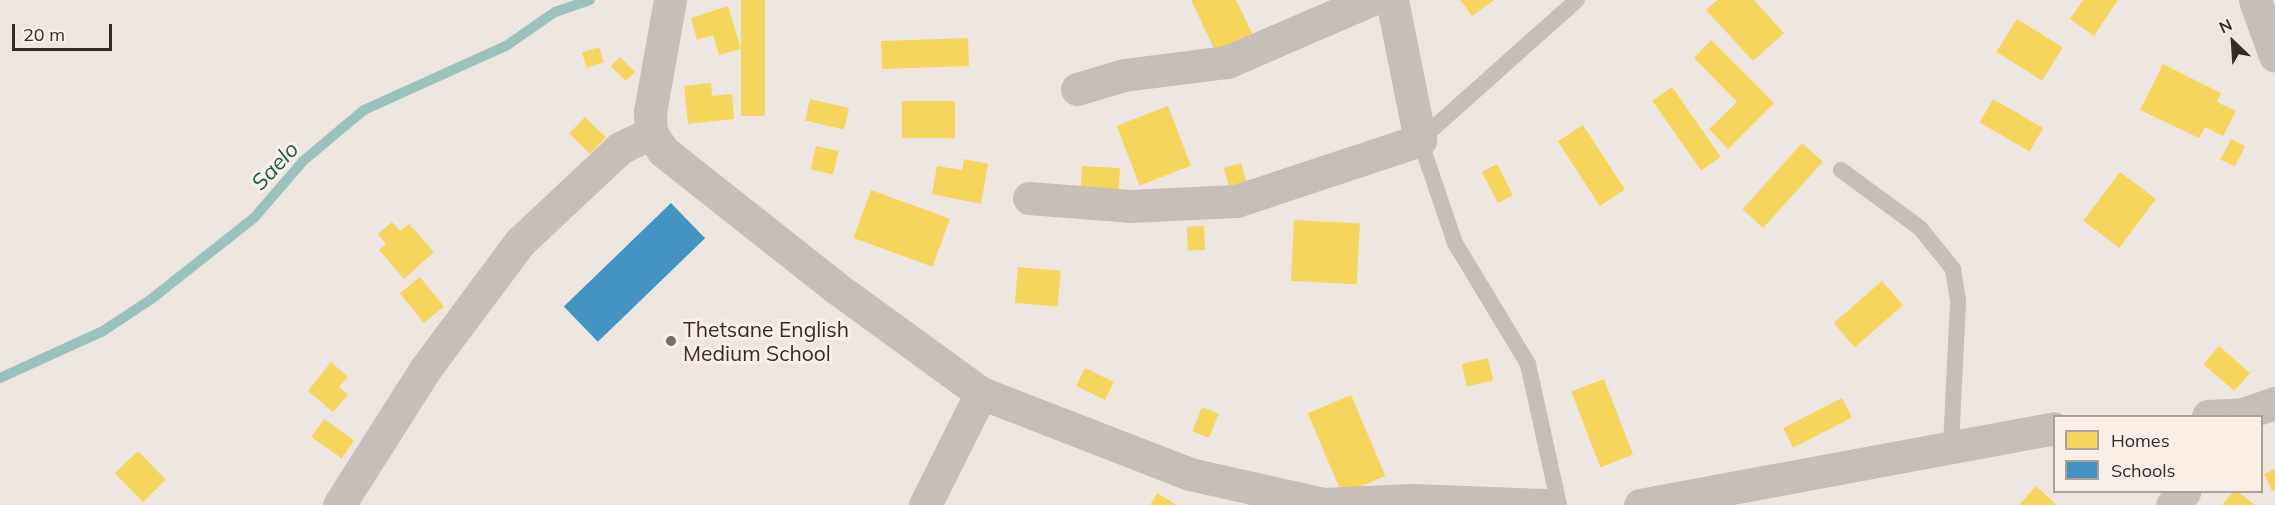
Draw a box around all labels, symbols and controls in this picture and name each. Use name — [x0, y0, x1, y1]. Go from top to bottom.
scale bar — [15, 12, 116, 50]
north arrow — [2203, 12, 2263, 72]
text: N — [2216, 14, 2235, 37]
text: 20 m — [23, 23, 65, 46]
water label: Saelo — [246, 136, 304, 196]
place label: Thetsane English Medium School — [683, 316, 849, 366]
marker: Thetsane English Medium School — [664, 334, 678, 348]
legend — [2053, 415, 2263, 493]
text: Homes — [2111, 429, 2170, 452]
text: Schools — [2111, 459, 2175, 482]

